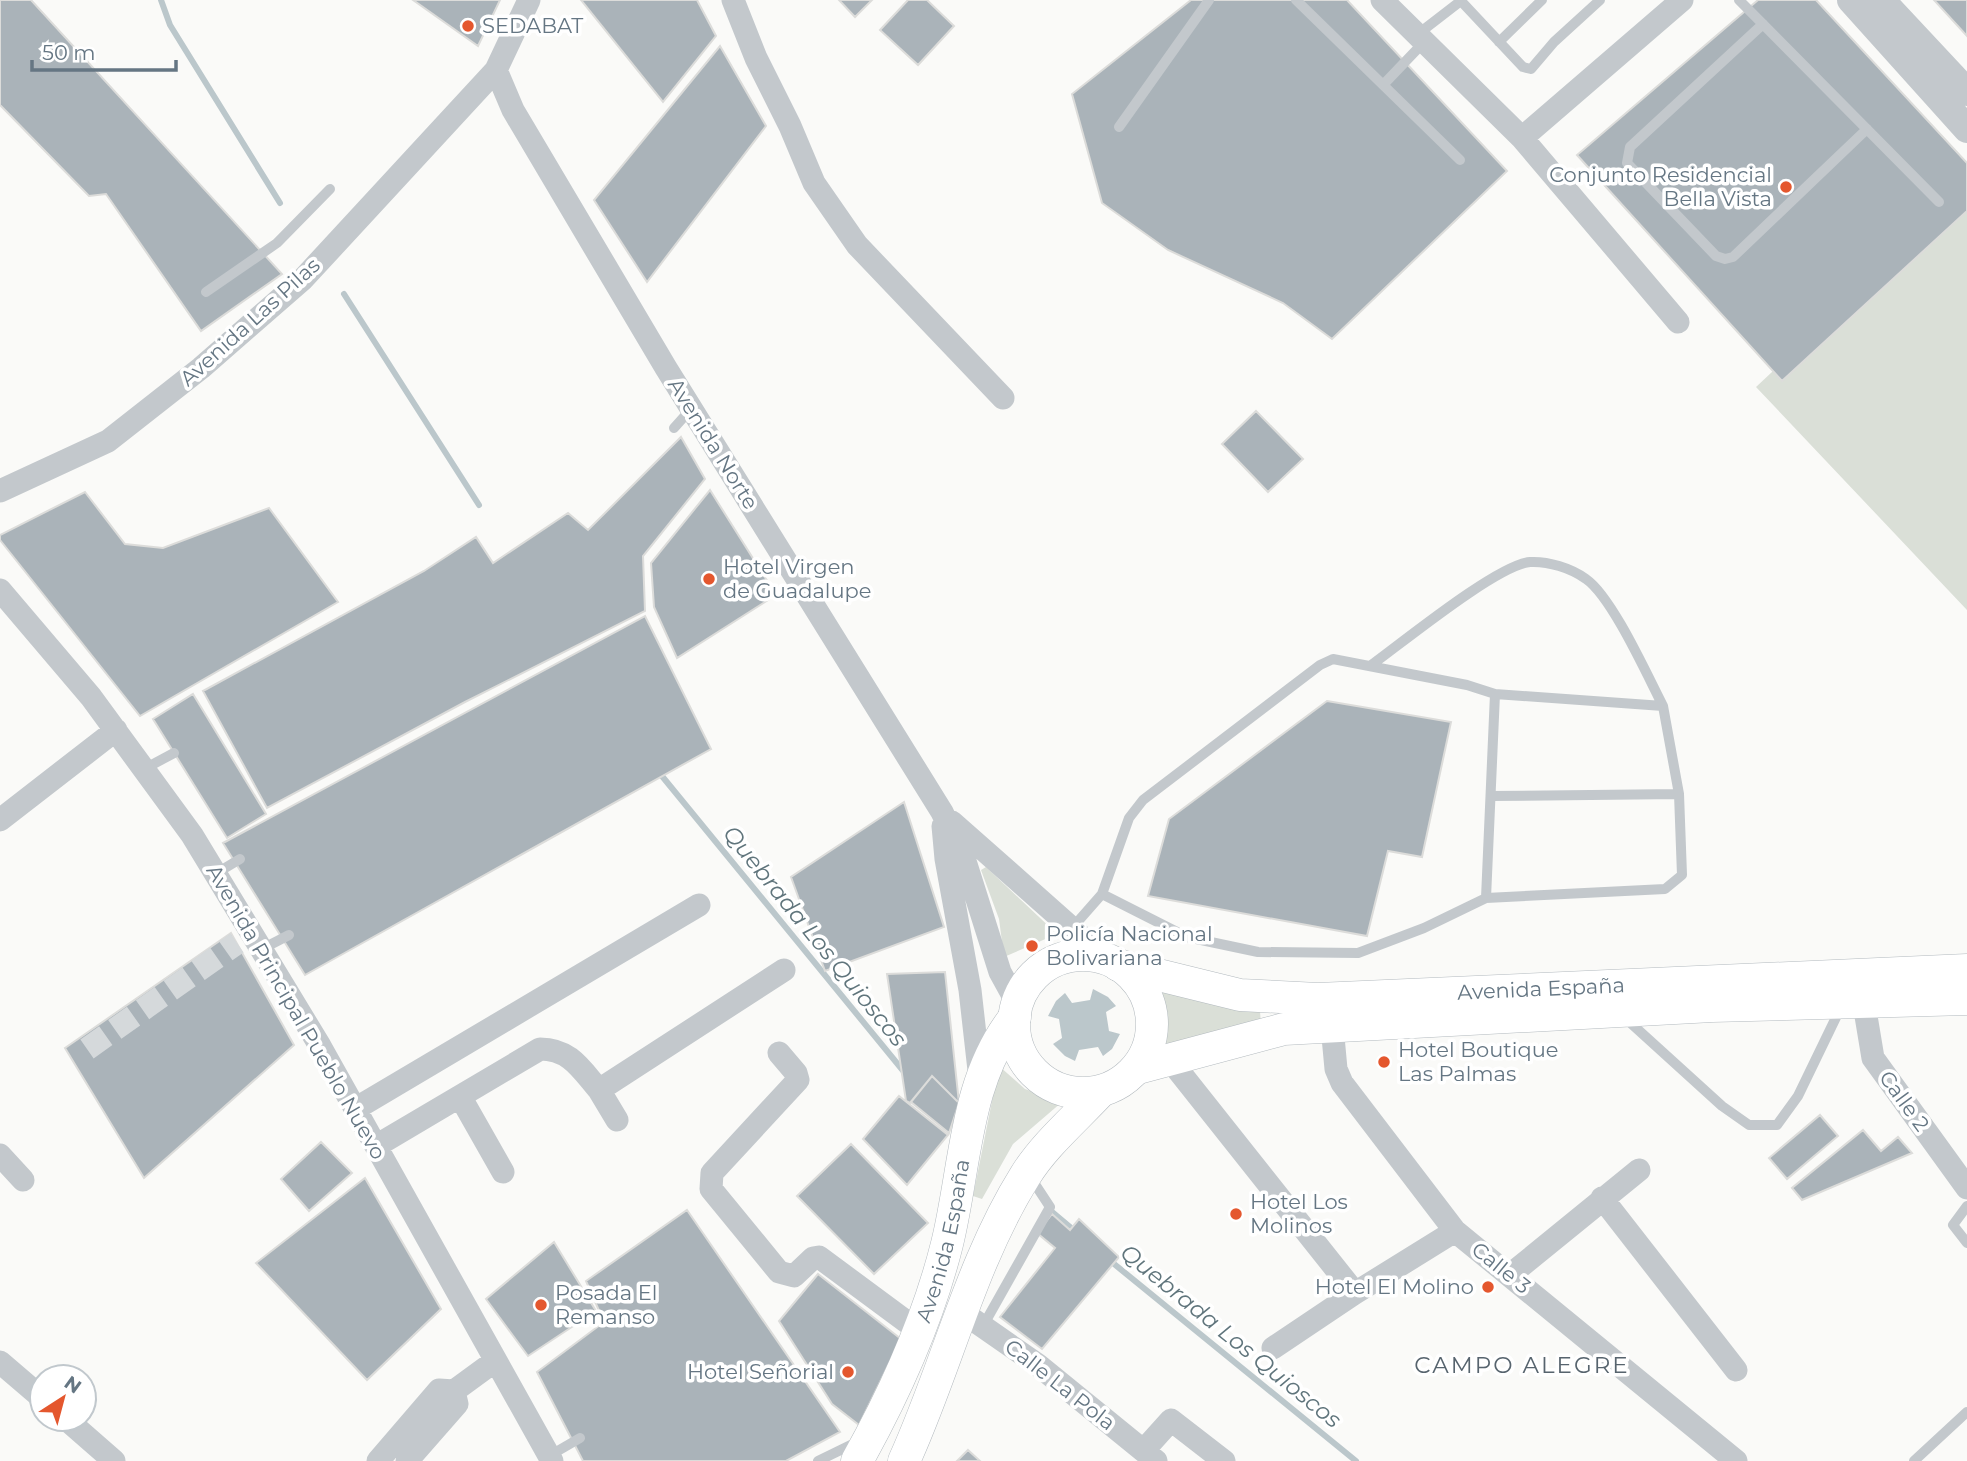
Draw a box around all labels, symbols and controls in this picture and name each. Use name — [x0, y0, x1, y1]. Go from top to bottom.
place label: SEDABAT — [482, 13, 583, 38]
marker: SEDABAT — [460, 18, 476, 34]
scale bar — [32, 28, 175, 72]
text: 50 m — [42, 40, 96, 65]
place label: Conjunto Residencial Bella Vista — [1549, 162, 1772, 211]
marker: Conjunto Residencial Bella Vista — [1778, 179, 1794, 195]
street label: Avenida Las Pilas — [175, 252, 325, 391]
street label: Avenida Norte — [663, 373, 764, 514]
place label: Hotel Virgen de Guadalupe — [723, 554, 871, 603]
marker: Hotel Virgen de Guadalupe — [701, 571, 717, 587]
water label: Quebrada Los Quioscos — [717, 820, 913, 1052]
street label: Avenida Principal Pueblo Nuevo — [202, 860, 391, 1164]
place label: Policía Nacional Bolivariana — [1046, 921, 1213, 970]
marker: Policía Nacional Bolivariana — [1024, 938, 1040, 954]
street label: Avenida España — [1457, 972, 1625, 1005]
place label: Hotel Boutique Las Palmas — [1398, 1037, 1559, 1086]
marker: Hotel Boutique Las Palmas — [1376, 1054, 1392, 1070]
street label: Calle 2 — [1874, 1066, 1935, 1136]
street label: Avenida España — [910, 1157, 975, 1326]
place label: Hotel Los Molinos — [1250, 1189, 1348, 1238]
marker: Hotel Los Molinos — [1228, 1206, 1244, 1222]
street label: Calle 3 — [1467, 1236, 1536, 1299]
water label: Quebrada Los Quioscos — [1115, 1238, 1347, 1434]
place label: Hotel El Molino — [1315, 1274, 1474, 1299]
marker: Hotel El Molino — [1480, 1279, 1496, 1295]
place label: Posada El Remanso — [555, 1280, 657, 1329]
marker: Posada El Remanso — [533, 1297, 549, 1313]
street label: Calle La Pola — [1000, 1334, 1120, 1435]
district label: CAMPO ALEGRE — [1414, 1351, 1630, 1379]
place label: Hotel Señorial — [687, 1359, 834, 1384]
north arrow — [28, 1363, 98, 1433]
marker: Hotel Señorial — [840, 1364, 856, 1380]
text: N — [60, 1371, 86, 1398]

